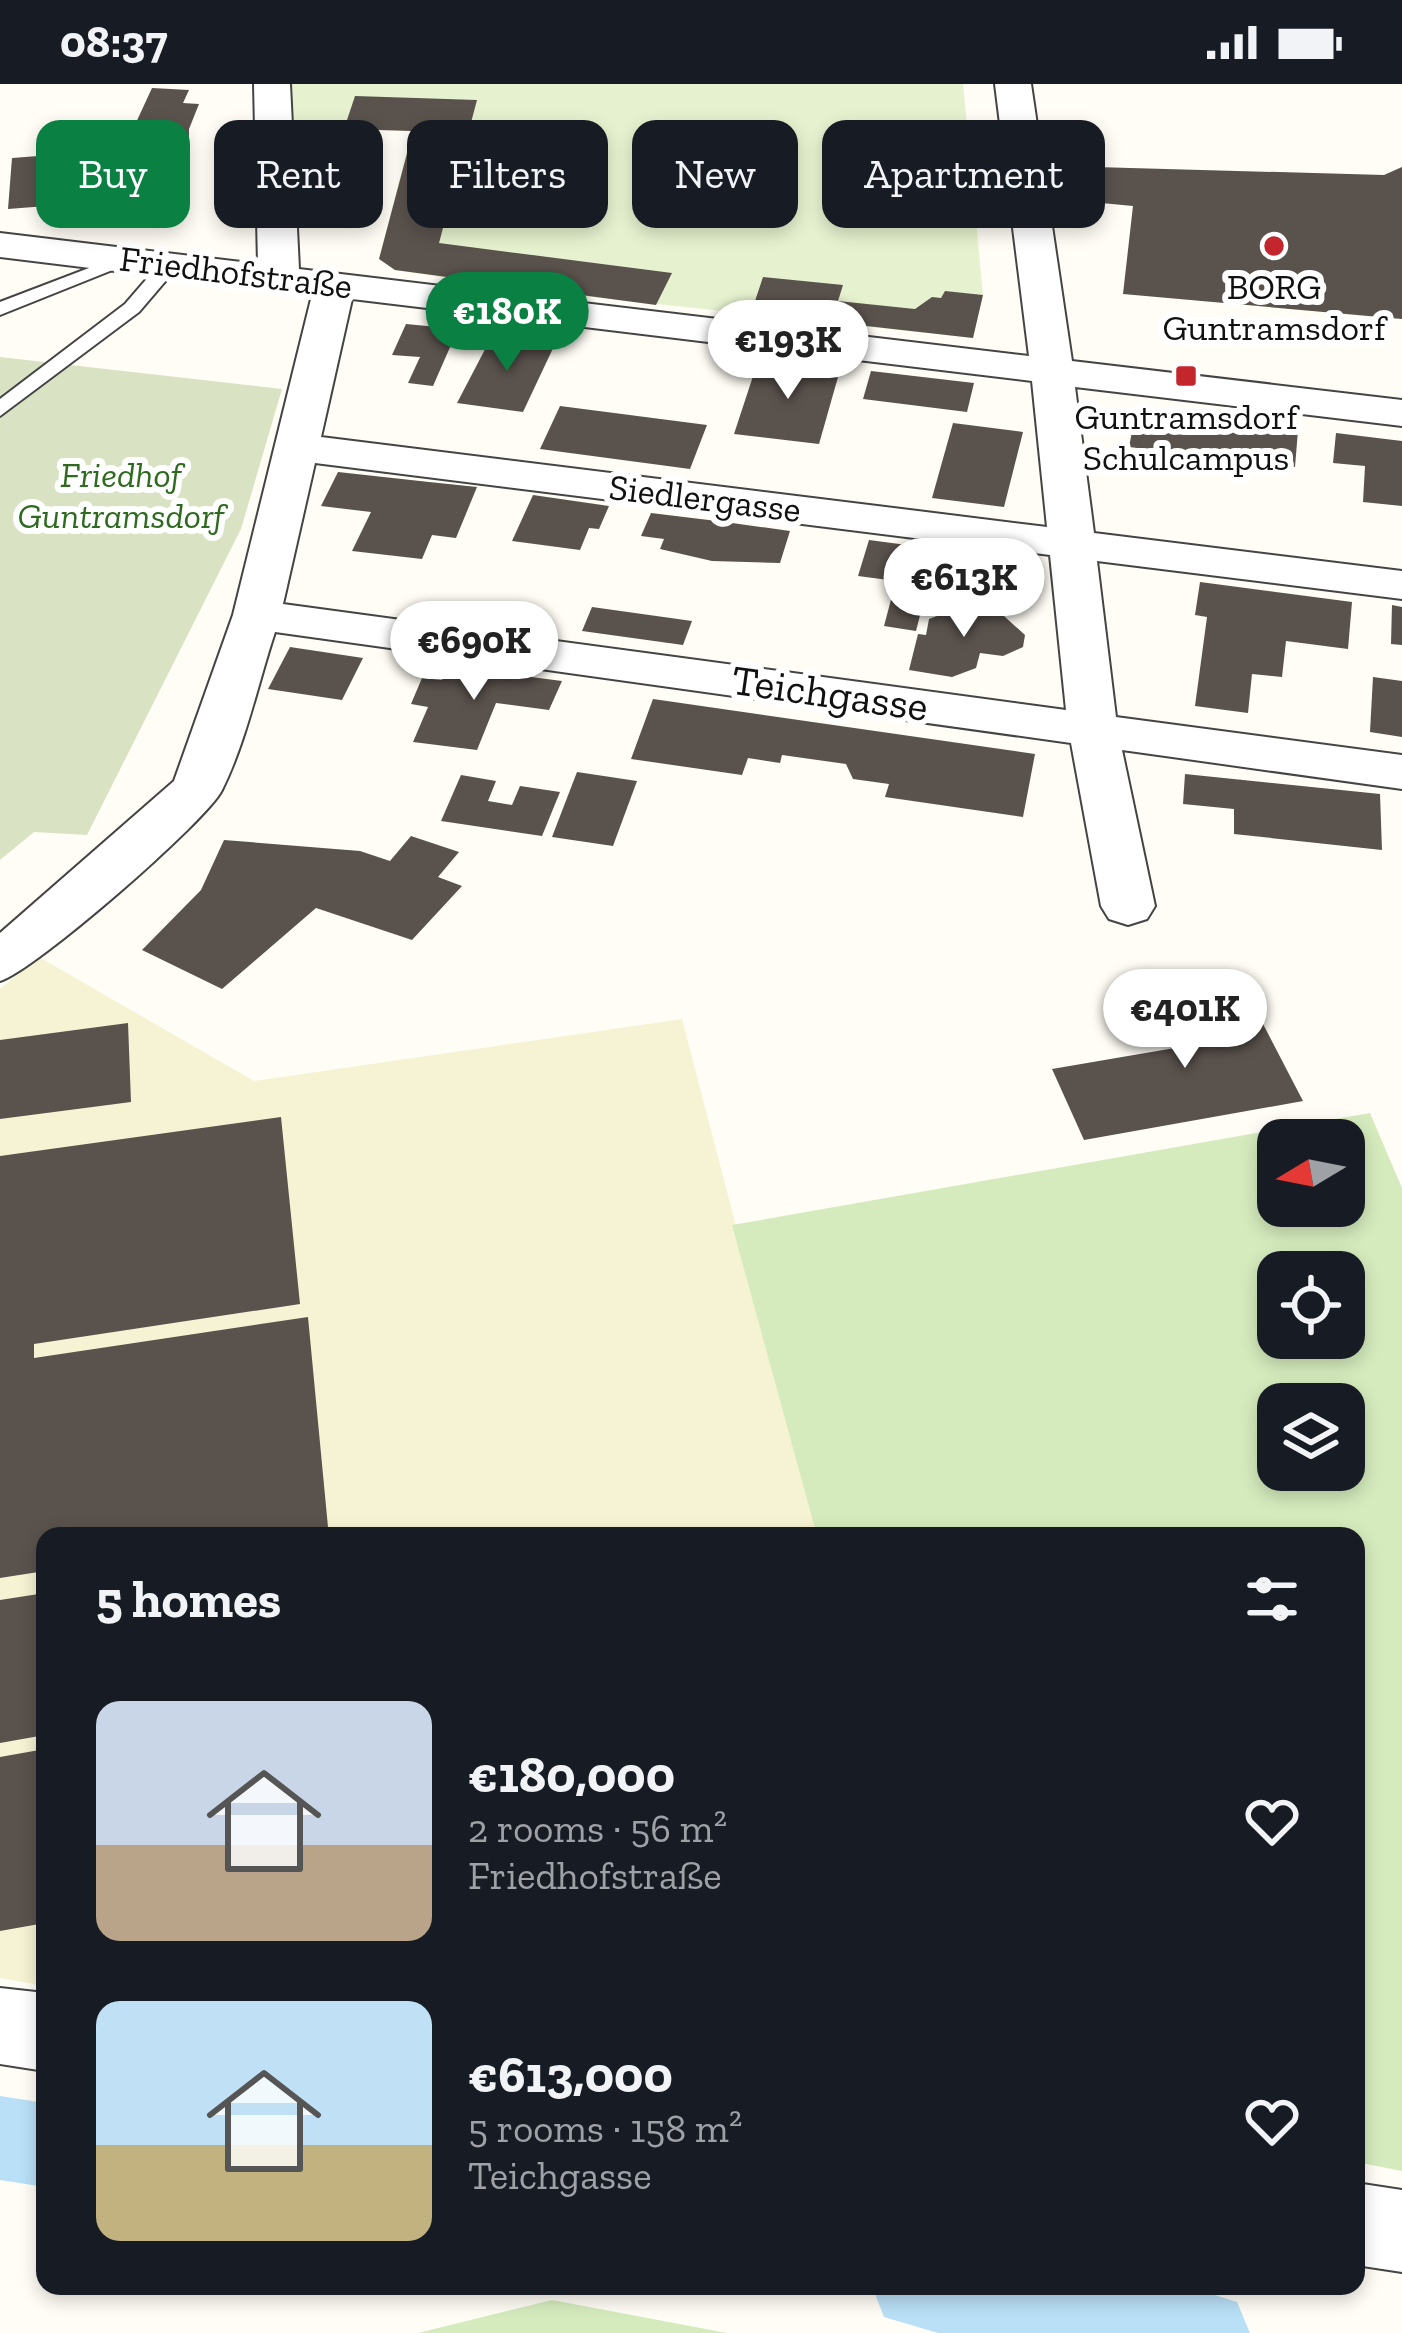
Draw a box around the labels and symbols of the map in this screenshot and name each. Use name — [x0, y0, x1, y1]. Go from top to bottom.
marker: BORG Guntramsdorf — [1261, 233, 1287, 259]
street label: Friedhofstraße — [117, 236, 355, 308]
place label: BORG Guntramsdorf — [1162, 265, 1388, 349]
pin: €180K — [423, 272, 591, 374]
pin: €193K — [704, 300, 872, 402]
marker: Guntramsdorf Schulcampus — [1173, 363, 1199, 389]
place label: Guntramsdorf Schulcampus — [1074, 395, 1300, 479]
park label: Friedhof Guntramsdorf — [17, 453, 228, 537]
street label: Siedlergasse — [607, 465, 803, 531]
pin: €613K — [880, 538, 1048, 640]
pin: €690K — [390, 601, 558, 703]
street label: Teichgasse — [729, 654, 931, 732]
pin: €401K — [1101, 969, 1269, 1071]
north arrow — [1257, 1119, 1365, 1227]

